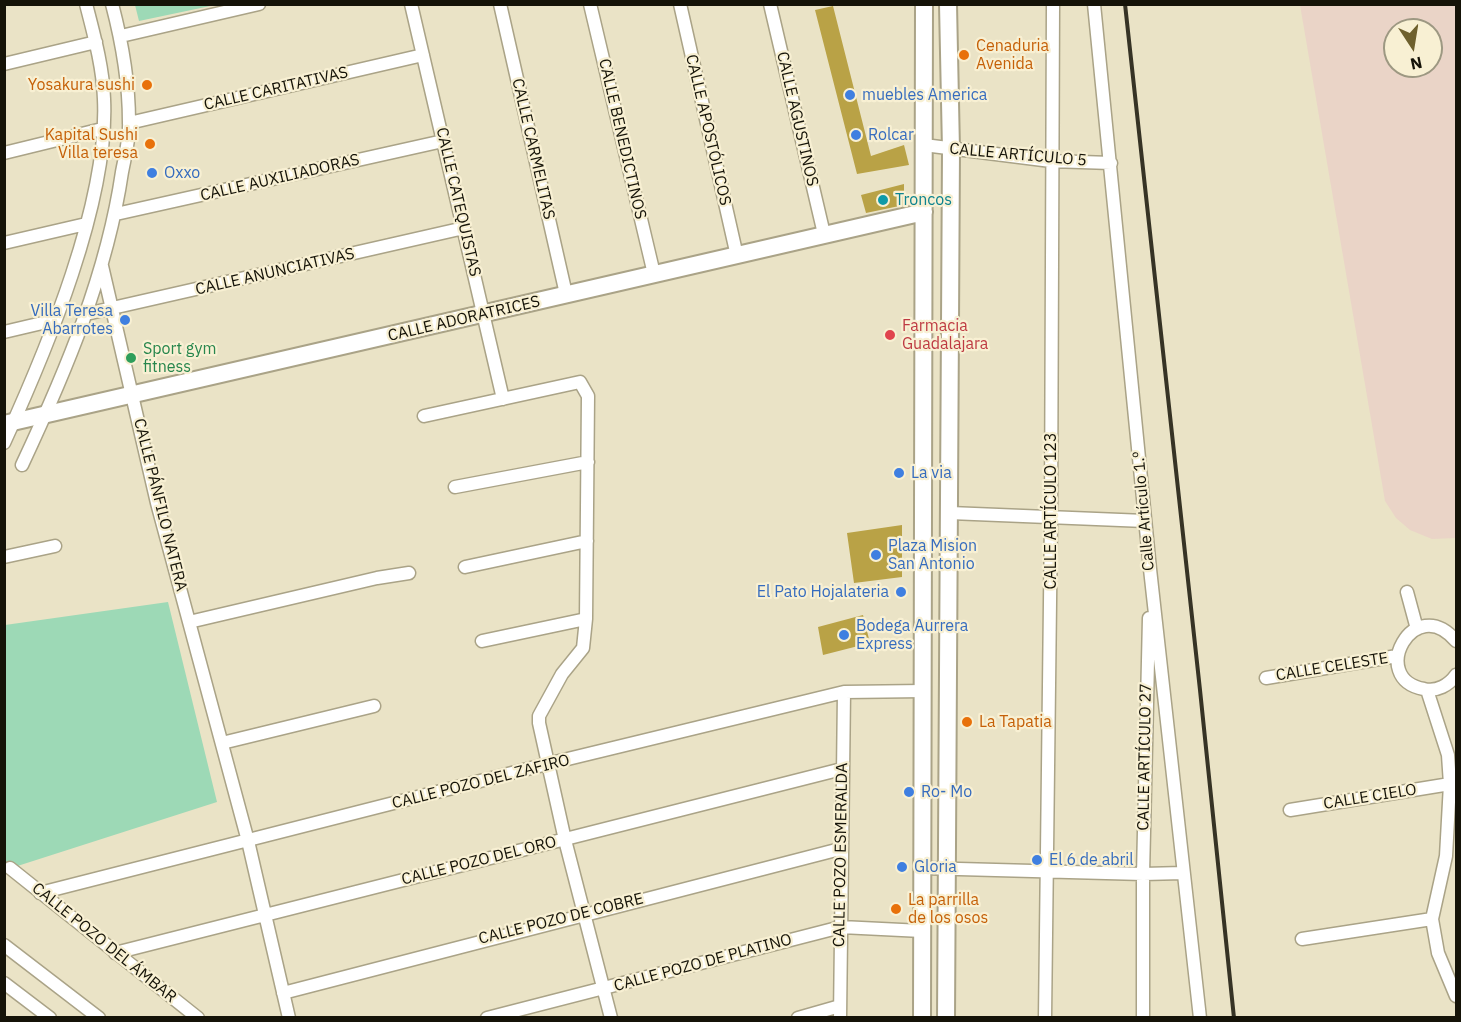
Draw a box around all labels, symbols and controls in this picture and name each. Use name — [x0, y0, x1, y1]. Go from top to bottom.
north arrow — [1383, 18, 1443, 78]
place label: Cenaduria Avenida — [976, 36, 1049, 74]
marker: Cenaduria Avenida — [957, 48, 971, 62]
street label: CALLE AGUSTINOS — [772, 50, 822, 188]
street label: CALLE APOSTÓLICOS — [681, 53, 735, 207]
text: N — [1409, 53, 1424, 75]
street label: CALLE BENEDICTINOS — [594, 57, 650, 221]
street label: CALLE CARITATIVAS — [202, 63, 350, 115]
place label: Yosakura sushi — [28, 75, 135, 95]
street label: CALLE CARMELITAS — [507, 77, 559, 221]
marker: Yosakura sushi — [140, 78, 154, 92]
place label: muebles America — [862, 85, 987, 105]
marker: muebles America — [843, 88, 857, 102]
place label: Kapital Sushi Villa teresa — [45, 125, 138, 163]
place label: Rolcar — [868, 125, 914, 145]
street label: CALLE CATEQUISTAS — [432, 126, 484, 278]
marker: Rolcar — [849, 128, 863, 142]
marker: Kapital Sushi Villa teresa — [143, 137, 157, 151]
street label: CALLE ARTÍCULO 5 — [948, 139, 1088, 171]
street label: CALLE AUXILIADORAS — [198, 150, 362, 206]
place label: Oxxo — [164, 163, 200, 183]
marker: Oxxo — [145, 166, 159, 180]
place label: Troncos — [895, 190, 952, 210]
marker: Troncos — [876, 193, 890, 207]
street label: CALLE ANUNCIATIVAS — [194, 244, 356, 300]
street label: CALLE ADORATRICES — [386, 292, 542, 346]
place label: Villa Teresa Abarrotes — [31, 301, 113, 339]
marker: Villa Teresa Abarrotes — [118, 313, 132, 327]
place label: Farmacia Guadalajara — [902, 316, 988, 354]
marker: Farmacia Guadalajara — [883, 328, 897, 342]
place label: Sport gym fitness — [143, 339, 216, 377]
marker: Sport gym fitness — [124, 351, 138, 365]
street label: CALLE PÁNFILO NATERA — [129, 417, 191, 593]
street label: CALLE ARTÍCULO 123 — [1041, 432, 1061, 590]
street label: Calle Artículo 1.º — [1129, 450, 1159, 572]
place label: La via — [911, 463, 952, 483]
marker: La via — [892, 466, 906, 480]
place label: Plaza Mision San Antonio — [888, 536, 977, 574]
marker: Plaza Mision San Antonio — [869, 548, 883, 562]
place label: El Pato Hojalateria — [757, 582, 889, 602]
marker: El Pato Hojalateria — [894, 585, 908, 599]
place label: Bodega Aurrera Express — [856, 616, 968, 654]
marker: Bodega Aurrera Express — [837, 628, 851, 642]
street label: CALLE CELESTE — [1274, 649, 1390, 685]
street label: CALLE ARTÍCULO 27 — [1134, 683, 1156, 831]
place label: La Tapatia — [979, 712, 1052, 732]
marker: La Tapatia — [960, 715, 974, 729]
street label: CALLE POZO DEL ZAFIRO — [390, 751, 572, 813]
street label: CALLE POZO ESMERALDA — [830, 763, 852, 947]
street label: CALLE CIELO — [1322, 780, 1418, 814]
place label: Ro- Mo — [921, 782, 972, 802]
marker: Ro- Mo — [902, 785, 916, 799]
street label: CALLE POZO DEL ORO — [400, 832, 558, 890]
place label: El 6 de abril — [1049, 850, 1134, 870]
marker: El 6 de abril — [1030, 853, 1044, 867]
place label: Gloria — [914, 857, 957, 877]
marker: Gloria — [895, 860, 909, 874]
street label: CALLE POZO DEL ÁMBAR — [28, 879, 180, 1007]
street label: CALLE POZO DE COBRE — [477, 889, 645, 949]
place label: La parrilla de los osos — [908, 890, 988, 928]
marker: La parrilla de los osos — [889, 902, 903, 916]
street label: CALLE POZO DE PLATINO — [612, 930, 794, 996]

